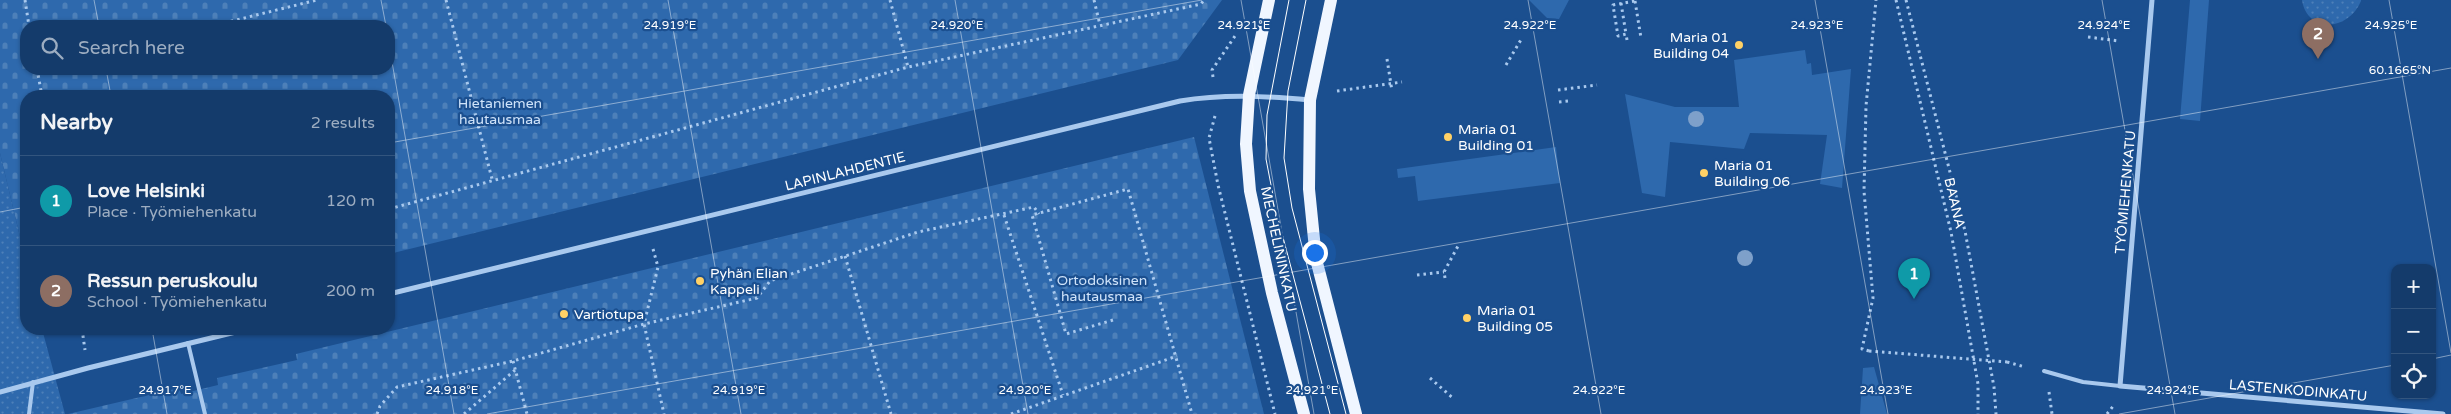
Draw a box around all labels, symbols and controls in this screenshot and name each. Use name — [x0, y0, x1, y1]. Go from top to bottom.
text: 24.919°E — [644, 18, 697, 32]
text: 24.920°E — [931, 18, 984, 32]
text: 24.921°E — [1218, 18, 1271, 32]
text: 24.922°E — [1504, 18, 1557, 32]
text: 24.923°E — [1791, 18, 1844, 32]
text: 24.924°E — [2078, 18, 2131, 32]
pin: 2 — [2302, 18, 2334, 59]
text: 24.925°E — [2365, 18, 2418, 32]
search box — [20, 20, 395, 75]
place label: Maria 01 Building 04 — [1653, 29, 1729, 62]
icon: search — [38, 34, 66, 62]
text: Search here — [78, 37, 185, 59]
marker: Maria 01 Building 04 — [1733, 39, 1745, 51]
text: 60.1665°N — [2369, 63, 2431, 77]
park label: Hietaniemen hautausmaa — [458, 95, 542, 128]
text: Nearby — [40, 110, 113, 135]
text: 2 results — [311, 113, 375, 133]
place label: Maria 01 Building 01 — [1458, 121, 1534, 154]
street label: TYÖMIEHENKATU — [2112, 130, 2139, 255]
marker: Maria 01 Building 01 — [1442, 131, 1454, 143]
street label: LAPINLAHDENTIE — [783, 148, 907, 195]
place label: Maria 01 Building 06 — [1714, 157, 1790, 190]
marker: Maria 01 Building 06 — [1698, 167, 1710, 179]
street label: BAANA — [1940, 176, 1969, 230]
text: Love Helsinki — [87, 180, 205, 202]
street label: MECHELININKATU — [1257, 185, 1300, 313]
text: 1 — [51, 191, 61, 211]
text: 120 m — [326, 191, 375, 211]
text: Place · Työmiehenkatu — [87, 202, 257, 222]
your location — [1302, 240, 1328, 266]
pin: 1 — [1898, 258, 1930, 299]
map controls — [2391, 264, 2436, 399]
button: + — [2391, 264, 2436, 309]
place label: Pyhän Elian Kappeli — [710, 265, 788, 298]
text: Ressun peruskoulu — [87, 270, 258, 292]
park label: Ortodoksinen hautausmaa — [1057, 272, 1147, 305]
marker: Pyhän Elian Kappeli — [694, 275, 706, 287]
text: 2 — [51, 281, 61, 301]
text: 200 m — [326, 281, 375, 301]
text: School · Työmiehenkatu — [87, 292, 267, 312]
place label: Maria 01 Building 05 — [1477, 302, 1553, 335]
place label: Vartiotupa — [574, 306, 644, 323]
marker: Vartiotupa — [558, 308, 570, 320]
button: − — [2391, 309, 2436, 354]
marker: Maria 01 Building 05 — [1461, 312, 1473, 324]
button: locate — [2391, 354, 2436, 399]
street label: LASTENKODINKATU — [2228, 376, 2368, 405]
text: 24.917°E — [138, 383, 192, 397]
text: 24.918°E — [426, 383, 479, 397]
text: 24.919°E — [713, 383, 766, 397]
text: 24.920°E — [999, 383, 1052, 397]
text: 24.921°E — [1286, 383, 1339, 397]
text: 24.922°E — [1573, 383, 1626, 397]
text: 24.923°E — [1860, 383, 1913, 397]
text: 24.924°E — [2147, 383, 2200, 397]

